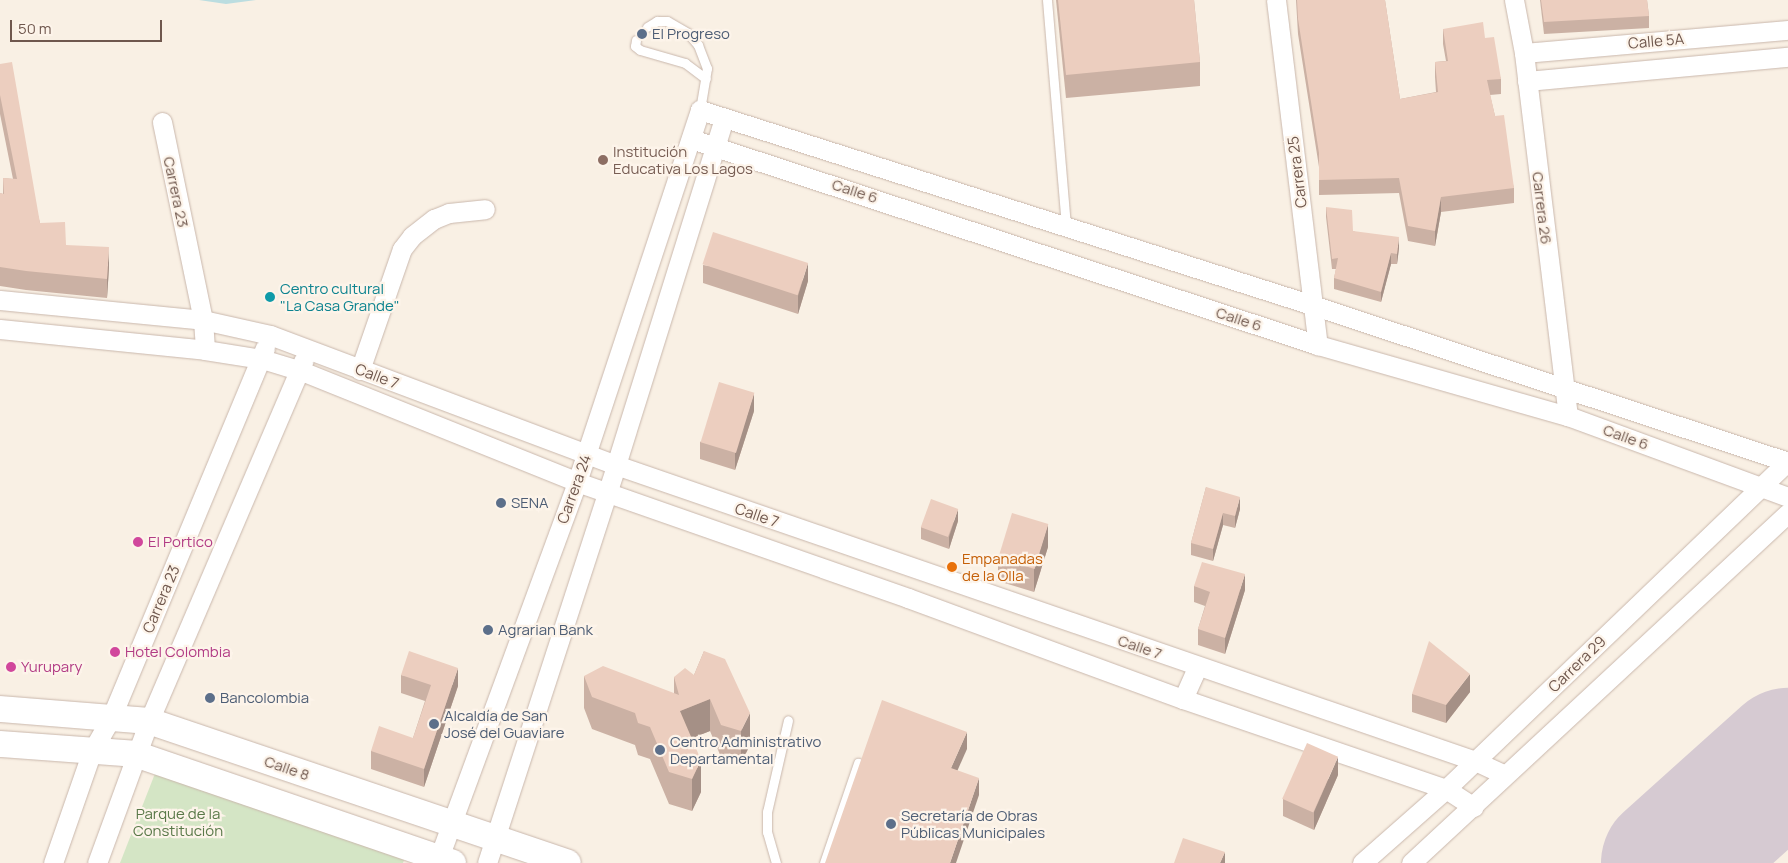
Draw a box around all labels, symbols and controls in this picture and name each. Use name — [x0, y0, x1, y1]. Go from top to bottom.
scale bar — [12, 10, 165, 42]
text: 50 m — [18, 18, 52, 39]
place label: El Progreso — [652, 25, 730, 43]
marker: El Progreso — [636, 28, 648, 40]
street label: Calle 5A — [1627, 30, 1685, 52]
street label: Carrera 25 — [1284, 135, 1310, 209]
place label: Institución Educativa Los Lagos — [613, 142, 753, 177]
marker: Institución Educativa Los Lagos — [597, 154, 609, 166]
street label: Carrera 23 — [160, 155, 192, 229]
street label: Carrera 26 — [1529, 171, 1555, 245]
street label: Calle 6 — [830, 175, 880, 207]
place label: Centro cultural "La Casa Grande" — [280, 279, 400, 314]
marker: Centro cultural "La Casa Grande" — [264, 291, 276, 303]
street label: Calle 6 — [1214, 303, 1264, 335]
street label: Calle 7 — [353, 359, 401, 393]
street label: Calle 6 — [1601, 420, 1651, 454]
street label: Carrera 24 — [553, 452, 595, 526]
place label: SENA — [511, 494, 549, 512]
marker: SENA — [495, 497, 507, 509]
street label: Calle 7 — [733, 499, 781, 531]
place label: El Portico — [148, 533, 213, 551]
marker: El Portico — [132, 536, 144, 548]
place label: Empanadas de la Olla — [962, 549, 1043, 584]
marker: Empanadas de la Olla — [946, 561, 958, 573]
street label: Carrera 23 — [139, 562, 183, 636]
place label: Agrarian Bank — [498, 621, 593, 639]
marker: Agrarian Bank — [482, 624, 494, 636]
street label: Calle 7 — [1116, 631, 1164, 663]
street label: Carrera 29 — [1545, 632, 1609, 696]
place label: Hotel Colombia — [125, 643, 231, 661]
marker: Hotel Colombia — [109, 646, 121, 658]
place label: Yurupary — [21, 658, 82, 676]
marker: Yurupary — [5, 661, 17, 673]
place label: Bancolombia — [220, 689, 309, 707]
marker: Bancolombia — [204, 692, 216, 704]
place label: Alcaldía de San José del Guaviare — [444, 706, 565, 741]
marker: Alcaldía de San José del Guaviare — [428, 718, 440, 730]
place label: Centro Administrativo Departamental — [670, 732, 821, 767]
marker: Centro Administrativo Departamental — [654, 744, 666, 756]
street label: Calle 8 — [262, 752, 312, 784]
park label: Parque de la Constitución — [133, 804, 223, 839]
place label: Secretaría de Obras Públicas Municipales — [901, 806, 1045, 841]
marker: Secretaría de Obras Públicas Municipales — [885, 818, 897, 830]

